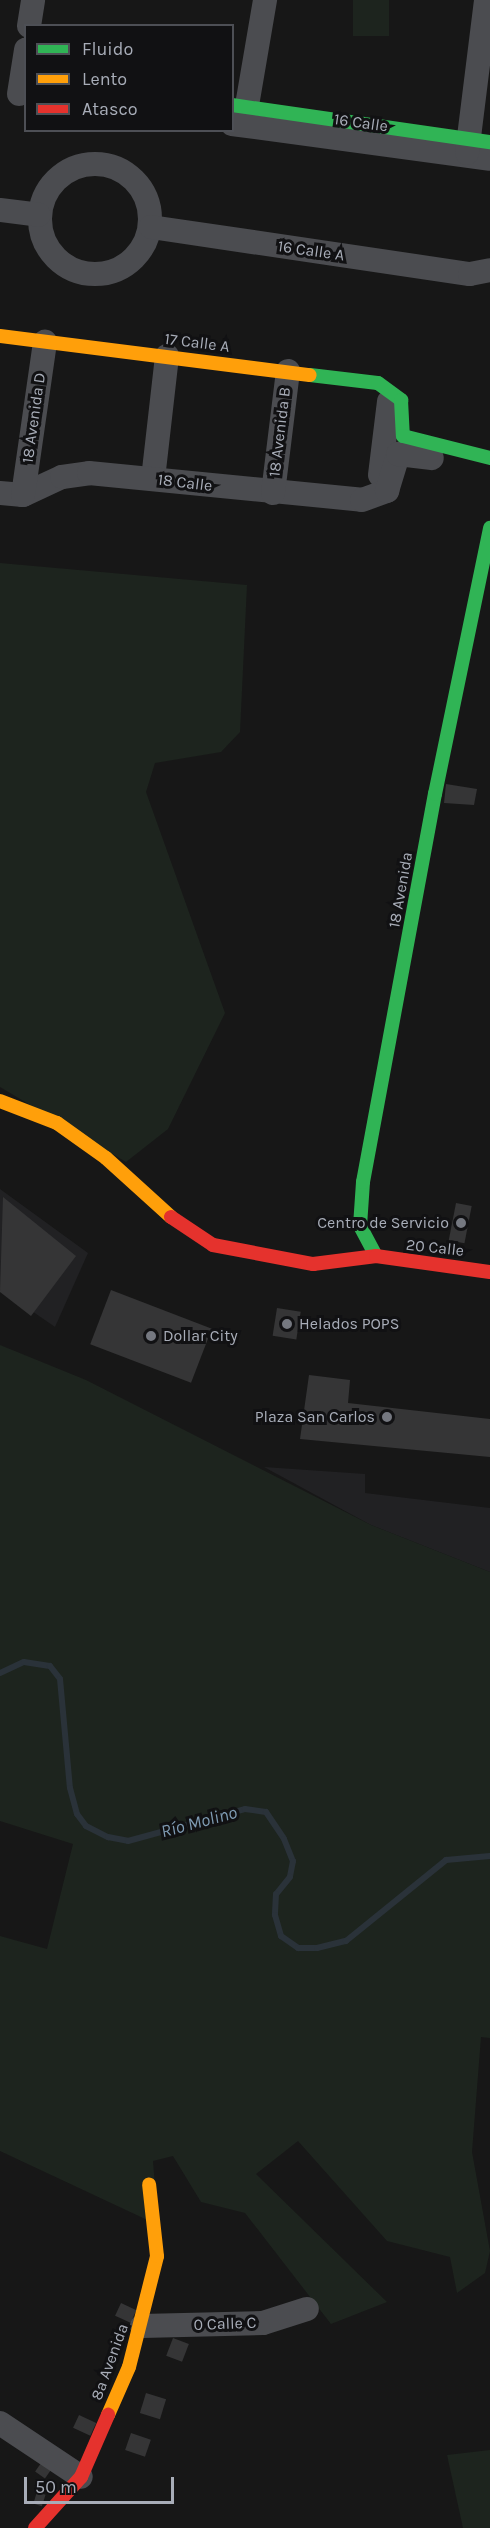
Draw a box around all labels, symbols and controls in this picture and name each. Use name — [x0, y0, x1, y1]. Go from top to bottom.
legend — [24, 24, 234, 132]
text: Fluido — [82, 38, 133, 60]
text: Lento — [82, 68, 127, 90]
text: Atasco — [82, 98, 138, 120]
street label: 16 Calle — [333, 110, 389, 136]
street label: 16 Calle A — [276, 237, 346, 265]
street label: 17 Calle A — [163, 329, 231, 357]
street label: 18 Avenida D — [18, 372, 50, 464]
street label: 18 Avenida B — [265, 386, 295, 478]
street label: 18 Calle — [157, 470, 213, 496]
street label: 18 Avenida — [385, 851, 417, 929]
place label: Centro de Servicio — [317, 1213, 449, 1233]
marker: Centro de Servicio — [454, 1216, 468, 1230]
street label: 20 Calle — [405, 1235, 465, 1261]
place label: Helados POPS — [299, 1314, 399, 1334]
marker: Helados POPS — [280, 1317, 294, 1331]
place label: Dollar City — [163, 1326, 238, 1346]
marker: Dollar City — [144, 1329, 158, 1343]
place label: Plaza San Carlos — [255, 1407, 375, 1427]
marker: Plaza San Carlos — [380, 1410, 394, 1424]
water label: Río Molino — [159, 1801, 239, 1843]
street label: 0 Calle C — [193, 2313, 257, 2335]
street label: 8a Avenida — [87, 2321, 133, 2403]
scale bar — [27, 2465, 177, 2503]
text: 50 m — [35, 2476, 77, 2498]

